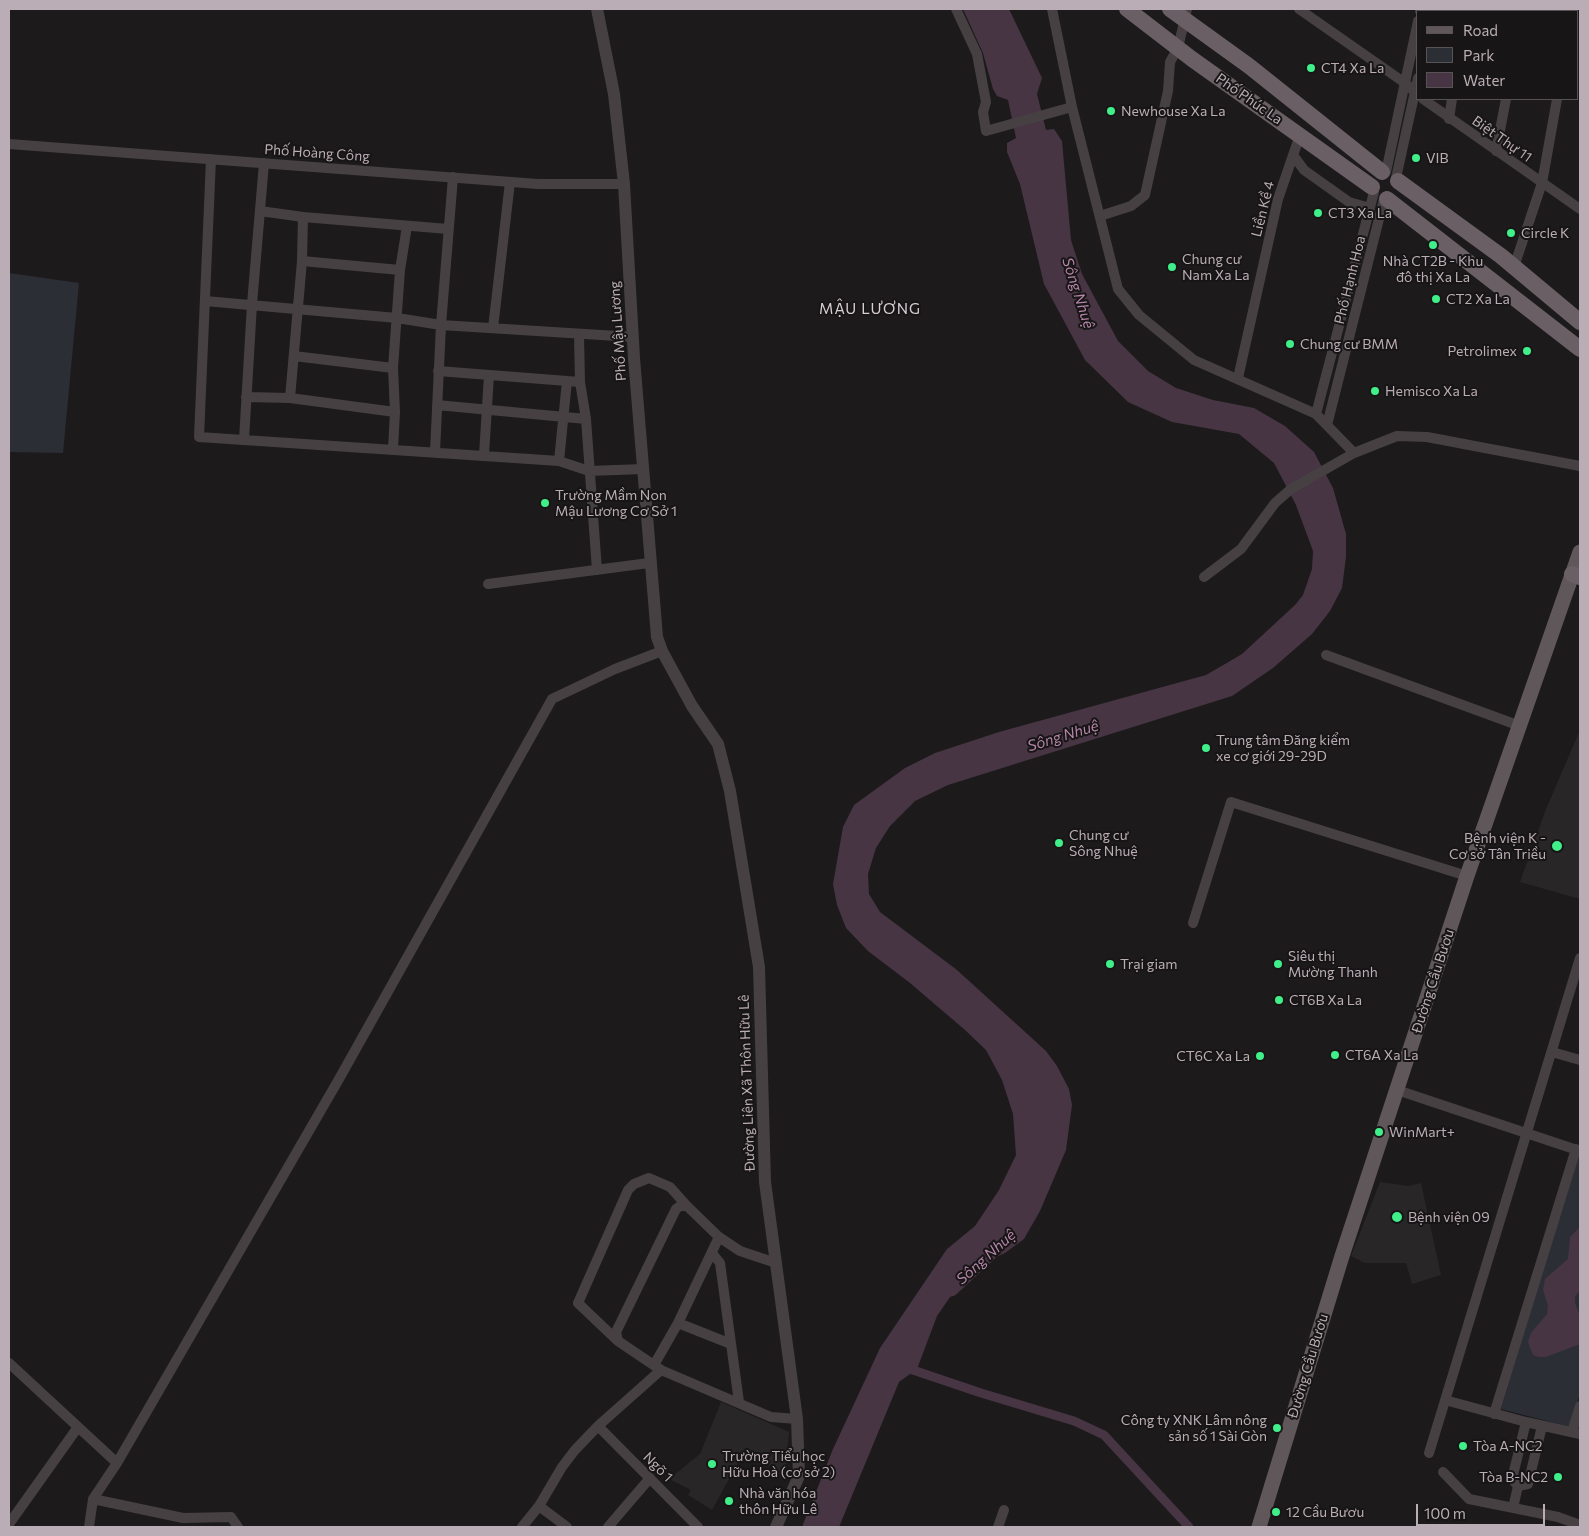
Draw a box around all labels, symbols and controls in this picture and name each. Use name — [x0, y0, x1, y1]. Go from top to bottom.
legend — [1416, 10, 1579, 100]
text: Road — [1463, 21, 1498, 39]
text: Park — [1463, 46, 1494, 64]
place label: CT4 Xa La — [1321, 60, 1384, 76]
marker: CT4 Xa La — [1305, 62, 1317, 74]
street label: Phố Phúc La — [1212, 70, 1286, 128]
text: Water — [1463, 71, 1505, 89]
place label: Newhouse Xa La — [1121, 103, 1225, 119]
marker: Newhouse Xa La — [1105, 105, 1117, 117]
street label: Biệt Thự 11 — [1469, 112, 1535, 166]
street label: Phố Hoàng Công — [264, 141, 370, 165]
place label: VIB — [1426, 150, 1449, 166]
marker: VIB — [1410, 152, 1422, 164]
street label: Liền Kề 4 — [1248, 179, 1278, 239]
place label: CT3 Xa La — [1328, 205, 1392, 221]
marker: CT3 Xa La — [1312, 207, 1324, 219]
place label: Circle K — [1521, 225, 1569, 241]
marker: Circle K — [1505, 227, 1517, 239]
street label: Phố Hạnh Hoa — [1331, 234, 1369, 326]
marker: Nhà CT2B - Khu đô thị Xa La — [1427, 239, 1439, 251]
place label: Chung cư Nam Xa La — [1182, 251, 1250, 284]
place label: Nhà CT2B - Khu đô thị Xa La — [1383, 253, 1483, 286]
water label: Sông Nhuệ — [1058, 255, 1098, 331]
marker: Chung cư Nam Xa La — [1166, 261, 1178, 273]
street label: Phố Mậu Lương — [606, 280, 630, 382]
place label: CT2 Xa La — [1446, 291, 1510, 307]
marker: CT2 Xa La — [1430, 293, 1442, 305]
district label: MẬU LƯƠNG — [818, 300, 922, 318]
place label: Chung cư BMM — [1300, 336, 1398, 352]
marker: Chung cư BMM — [1284, 338, 1296, 350]
place label: Petrolimex — [1448, 343, 1517, 359]
marker: Petrolimex — [1521, 345, 1533, 357]
place label: Hemisco Xa La — [1385, 383, 1478, 399]
marker: Hemisco Xa La — [1369, 385, 1381, 397]
place label: Trường Mầm Non Mậu Lương Cơ Sở 1 — [555, 487, 677, 520]
marker: Trường Mầm Non Mậu Lương Cơ Sở 1 — [539, 497, 551, 509]
water label: Sông Nhuệ — [1025, 717, 1101, 755]
place label: Trung tâm Đăng kiểm xe cơ giới 29-29D — [1216, 732, 1350, 764]
marker: Trung tâm Đăng kiểm xe cơ giới 29-29D — [1200, 742, 1212, 754]
place label: Chung cư Sông Nhuệ — [1069, 827, 1138, 860]
place label: Bệnh viện K - Cơ sở Tân Triều — [1449, 830, 1546, 862]
marker: Chung cư Sông Nhuệ — [1053, 837, 1065, 849]
marker: Bệnh viện K - Cơ sở Tân Triều — [1550, 839, 1564, 853]
street label: Đường Cầu Bươu — [1408, 927, 1458, 1035]
place label: Siêu thị Mường Thanh — [1288, 948, 1378, 980]
place label: Trại giam — [1120, 956, 1178, 972]
marker: Trại giam — [1104, 958, 1116, 970]
marker: Siêu thị Mường Thanh — [1272, 958, 1284, 970]
place label: CT6B Xa La — [1289, 992, 1362, 1008]
street label: Đường Liên Xã Thôn Hữu Lê — [736, 994, 758, 1172]
marker: CT6B Xa La — [1273, 994, 1285, 1006]
place label: CT6A Xa La — [1345, 1047, 1418, 1063]
place label: CT6C Xa La — [1176, 1048, 1250, 1064]
marker: CT6A Xa La — [1329, 1049, 1341, 1061]
marker: CT6C Xa La — [1254, 1050, 1266, 1062]
place label: WinMart+ — [1389, 1124, 1455, 1140]
marker: WinMart+ — [1373, 1126, 1385, 1138]
place label: Bệnh viện 09 — [1408, 1209, 1490, 1225]
marker: Bệnh viện 09 — [1390, 1210, 1404, 1224]
water label: Sông Nhuệ — [953, 1226, 1019, 1288]
street label: Đường Cầu Bươu — [1284, 1312, 1332, 1420]
place label: Công ty XNK Lâm nông sản số 1 Sài Gòn — [1121, 1412, 1267, 1444]
marker: Công ty XNK Lâm nông sản số 1 Sài Gòn — [1271, 1422, 1283, 1434]
place label: Tòa A-NC2 — [1473, 1438, 1542, 1454]
marker: Tòa A-NC2 — [1457, 1440, 1469, 1452]
place label: Trường Tiểu học Hữu Hoà (cơ sở 2) — [722, 1448, 835, 1480]
street label: Ngõ 1 — [640, 1449, 676, 1485]
marker: Trường Tiểu học Hữu Hoà (cơ sở 2) — [706, 1458, 718, 1470]
place label: Tòa B-NC2 — [1479, 1469, 1548, 1485]
marker: Tòa B-NC2 — [1552, 1471, 1564, 1483]
place label: Nhà văn hóa thôn Hữu Lê — [739, 1485, 817, 1518]
scale bar — [1419, 1494, 1548, 1526]
marker: Nhà văn hóa thôn Hữu Lê — [723, 1495, 735, 1507]
place label: 12 Cầu Bươu — [1286, 1504, 1364, 1520]
text: 100 m — [1424, 1504, 1466, 1522]
marker: 12 Cầu Bươu — [1270, 1506, 1282, 1518]

